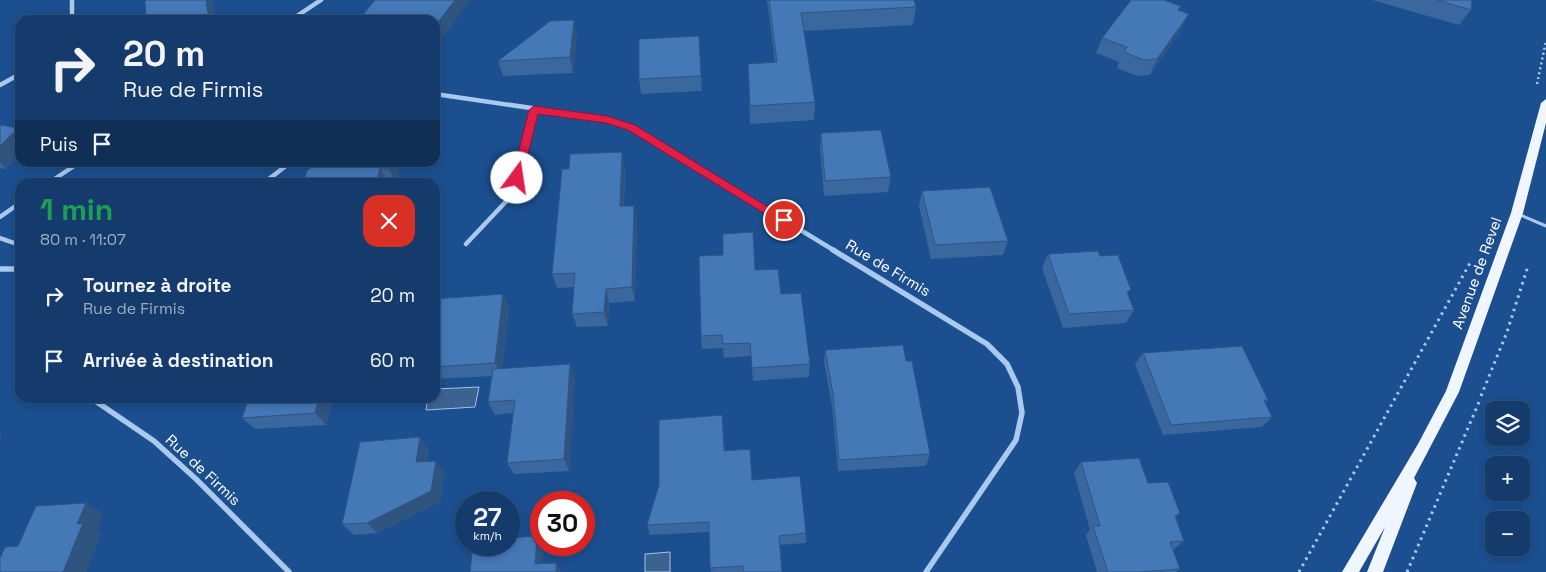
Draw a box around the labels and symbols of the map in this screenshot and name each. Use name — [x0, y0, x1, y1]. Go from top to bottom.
position arrow — [490, 151, 542, 203]
pin — [763, 199, 805, 241]
street label: Avenue de Revel — [1447, 214, 1506, 331]
street label: Rue de Firmis — [842, 235, 934, 300]
street label: Rue de Firmis — [162, 430, 245, 509]
speed limit sign: 30 — [530, 491, 595, 556]

